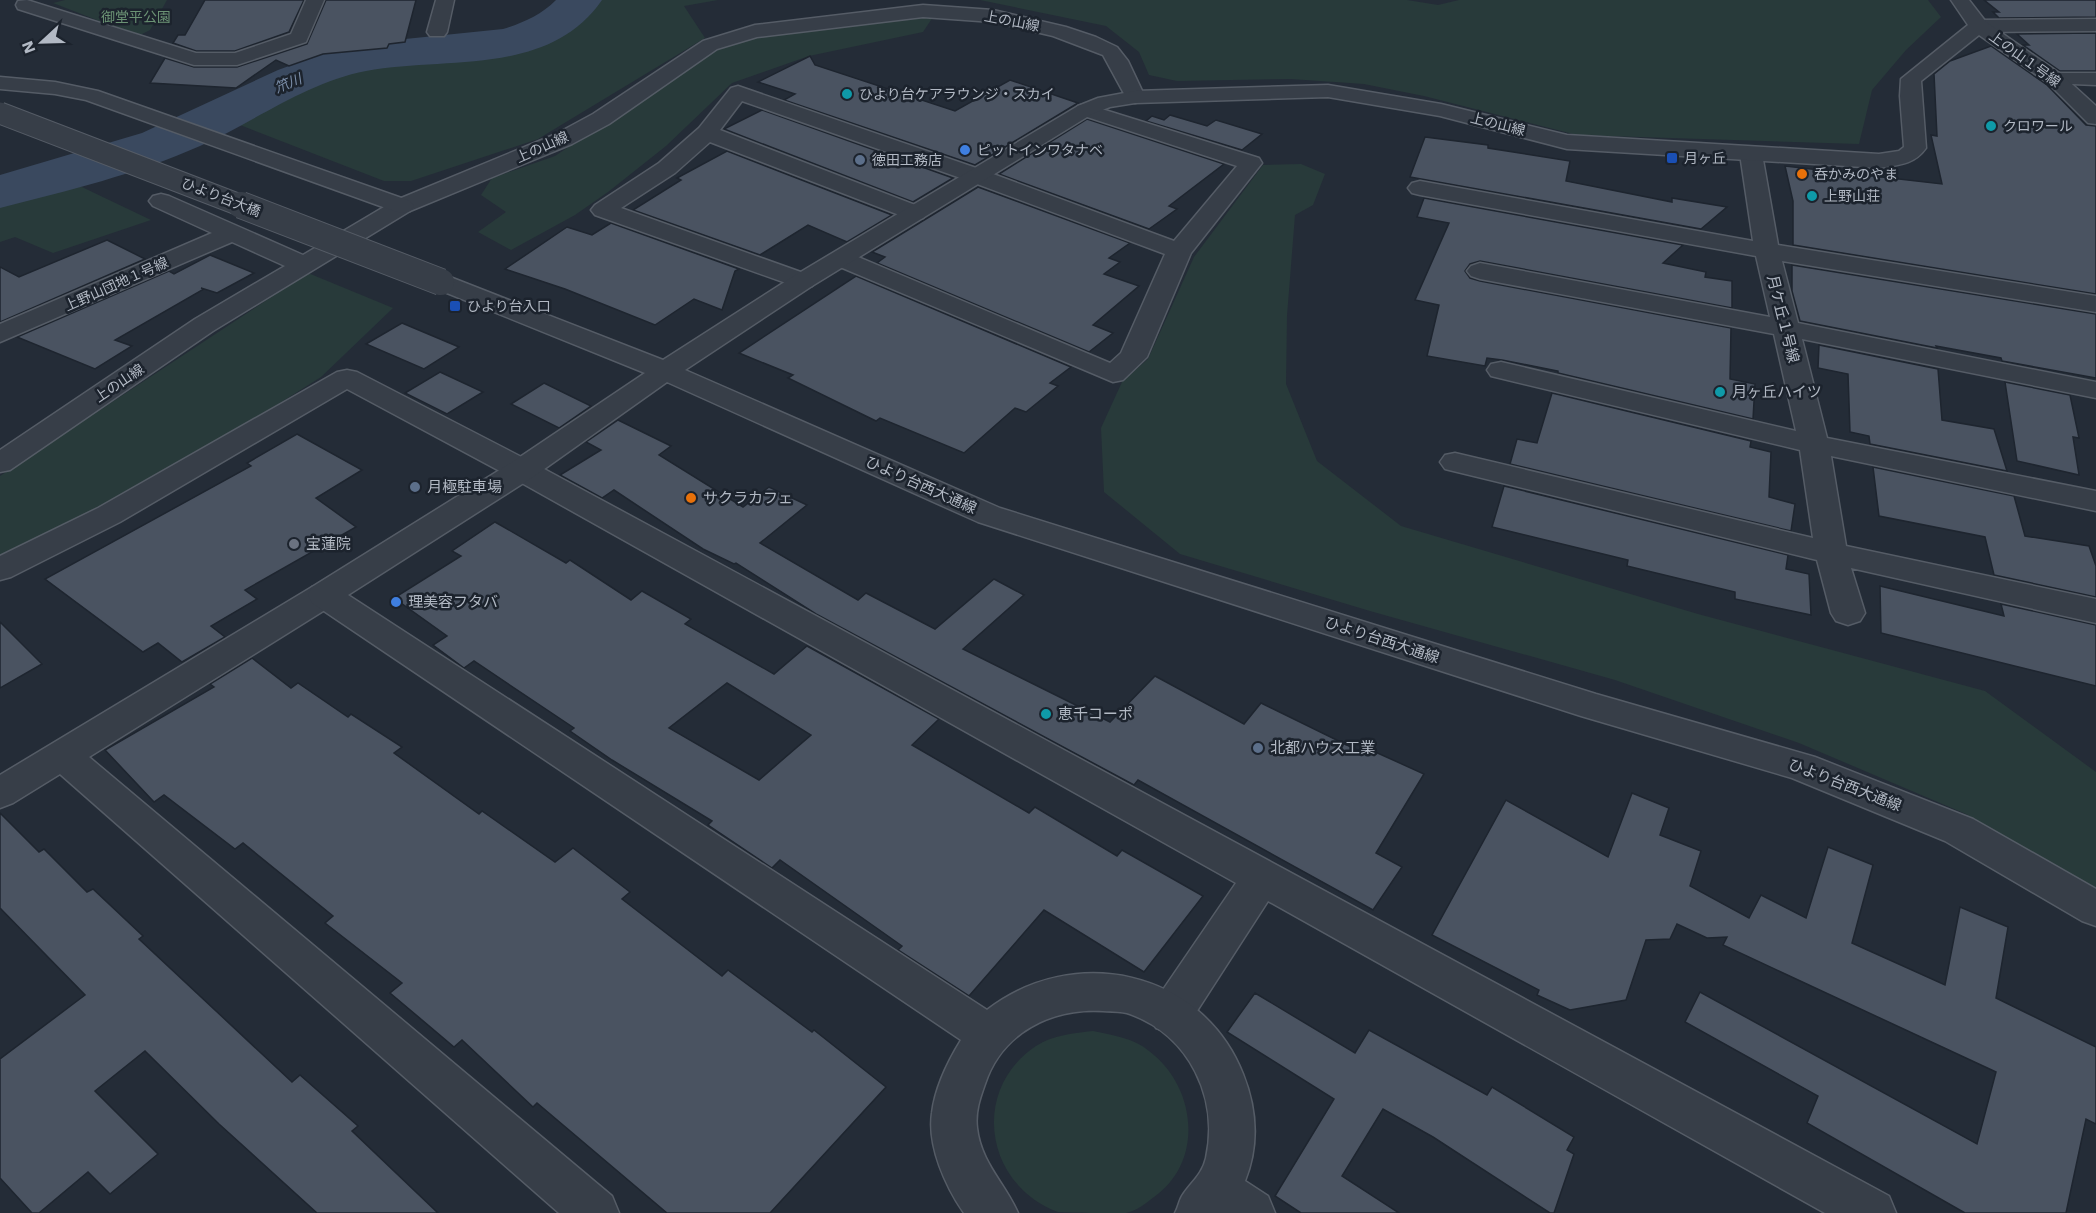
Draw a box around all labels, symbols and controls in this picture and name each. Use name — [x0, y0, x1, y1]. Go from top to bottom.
street label: 上の山線 — [983, 8, 1041, 34]
park label: 御堂平公園 — [101, 9, 171, 25]
north arrow — [12, 12, 72, 72]
street label: 上の山１号線 — [1986, 28, 2064, 90]
text: N — [18, 38, 40, 56]
water label: 笊川 — [272, 70, 306, 96]
place label: ひより台ケアラウンジ・スカイ — [859, 86, 1055, 102]
marker: ひより台ケアラウンジ・スカイ — [840, 87, 854, 101]
street label: 上の山線 — [1469, 109, 1527, 139]
place label: クロワール — [2003, 118, 2073, 134]
marker: クロワール — [1984, 119, 1998, 133]
street label: 上の山線 — [513, 128, 571, 166]
place label: ピットインワタナベ — [977, 142, 1103, 158]
marker: ピットインワタナベ — [958, 143, 972, 157]
place label: 月ヶ丘 — [1684, 150, 1726, 166]
marker: 月ヶ丘 — [1665, 151, 1679, 165]
place label: 徳田工務店 — [872, 152, 942, 168]
marker: 徳田工務店 — [853, 153, 867, 167]
place label: 呑かみのやま — [1814, 166, 1898, 182]
marker: 呑かみのやま — [1795, 167, 1809, 181]
street label: ひより台大橋 — [179, 175, 263, 219]
place label: 上野山荘 — [1824, 188, 1880, 204]
marker: 上野山荘 — [1805, 189, 1819, 203]
street label: 上野山団地１号線 — [62, 254, 170, 314]
street label: 月ケ丘１号線 — [1763, 273, 1803, 365]
place label: ひより台入口 — [467, 298, 551, 314]
marker: ひより台入口 — [448, 299, 462, 313]
street label: 上の山線 — [91, 361, 147, 405]
place label: 月ヶ丘ハイツ — [1732, 383, 1822, 401]
marker: 月ヶ丘ハイツ — [1713, 385, 1727, 399]
street label: ひより台西大通線 — [863, 452, 979, 518]
place label: 月極駐車場 — [427, 478, 502, 496]
marker: 月極駐車場 — [408, 480, 422, 494]
place label: サクラカフェ — [703, 489, 793, 507]
marker: サクラカフェ — [684, 491, 698, 505]
place label: 宝蓮院 — [306, 535, 351, 553]
marker: 宝蓮院 — [287, 537, 301, 551]
place label: 理美容フタバ — [408, 593, 498, 611]
marker: 理美容フタバ — [389, 595, 403, 609]
street label: ひより台西大通線 — [1322, 613, 1442, 667]
place label: 恵千コーポ — [1058, 705, 1133, 723]
marker: 恵千コーポ — [1039, 707, 1053, 721]
place label: 北都ハウス工業 — [1270, 739, 1375, 757]
marker: 北都ハウス工業 — [1251, 741, 1265, 755]
street label: ひより台西大通線 — [1786, 755, 1904, 815]

